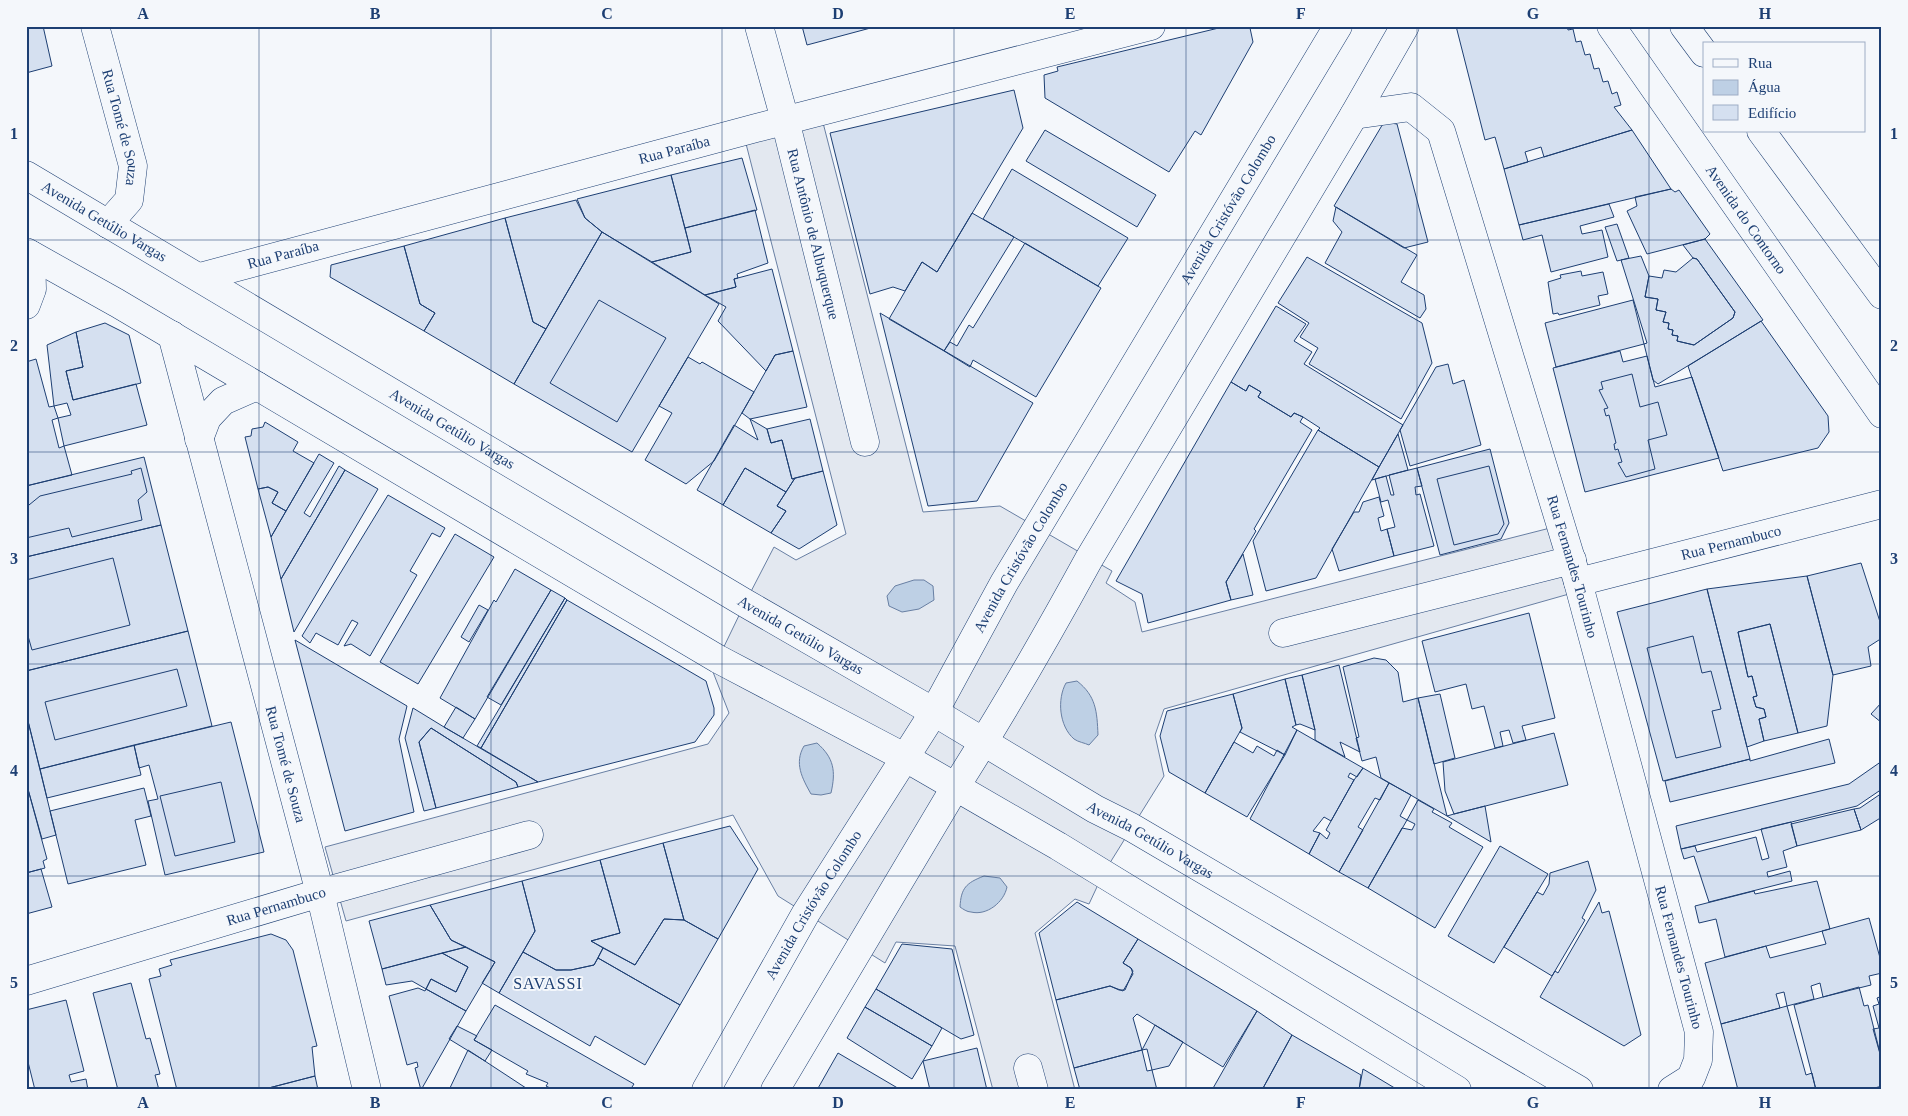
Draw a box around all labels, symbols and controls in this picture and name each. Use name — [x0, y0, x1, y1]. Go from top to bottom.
text: A — [137, 5, 149, 22]
text: B — [370, 5, 381, 22]
text: C — [601, 5, 613, 22]
text: D — [832, 5, 844, 22]
text: E — [1065, 5, 1075, 22]
text: F — [1296, 5, 1306, 22]
text: G — [1527, 5, 1540, 22]
text: H — [1759, 5, 1772, 22]
legend — [1703, 42, 1866, 132]
text: Rua — [1748, 55, 1773, 71]
street label: Rua Tomé de Souza — [99, 67, 141, 187]
text: Água — [1748, 79, 1781, 95]
text: Edifício — [1748, 105, 1796, 121]
text: 1 — [10, 125, 18, 142]
text: 1 — [1890, 125, 1898, 142]
street label: Avenida Cristóvão Colombo — [1177, 132, 1279, 287]
street label: Rua Paraíba — [637, 133, 712, 167]
street label: Rua Antônio de Albuquerque — [784, 147, 842, 321]
street label: Avenida do Contorno — [1703, 162, 1790, 277]
street label: Avenida Getúlio Vargas — [39, 178, 170, 265]
street label: Rua Paraíba — [246, 237, 321, 272]
text: 2 — [10, 337, 18, 354]
text: 2 — [1890, 337, 1898, 354]
street label: Avenida Getúlio Vargas — [387, 385, 518, 472]
street label: Avenida Cristóvão Colombo — [971, 479, 1071, 635]
street label: Rua Fernandes Tourinho — [1544, 493, 1601, 640]
street label: Rua Pernambuco — [1679, 522, 1783, 563]
text: 3 — [10, 550, 18, 567]
text: 3 — [1890, 550, 1898, 567]
street label: Avenida Getúlio Vargas — [735, 593, 867, 678]
street label: Rua Tomé de Souza — [263, 704, 309, 825]
text: 4 — [10, 762, 18, 779]
text: 4 — [1890, 762, 1898, 779]
street label: Avenida Getúlio Vargas — [1084, 798, 1216, 882]
street label: Avenida Cristóvão Colombo — [762, 827, 865, 982]
street label: Rua Pernambuco — [224, 884, 328, 929]
street label: Rua Fernandes Tourinho — [1652, 884, 1706, 1031]
text: 5 — [10, 974, 18, 991]
text: 5 — [1890, 974, 1898, 991]
district label: SAVASSI — [513, 975, 583, 992]
text: A — [137, 1094, 149, 1111]
text: B — [370, 1094, 381, 1111]
text: C — [601, 1094, 613, 1111]
text: D — [832, 1094, 844, 1111]
text: E — [1065, 1094, 1075, 1111]
text: F — [1296, 1094, 1306, 1111]
text: G — [1527, 1094, 1540, 1111]
text: H — [1759, 1094, 1772, 1111]

